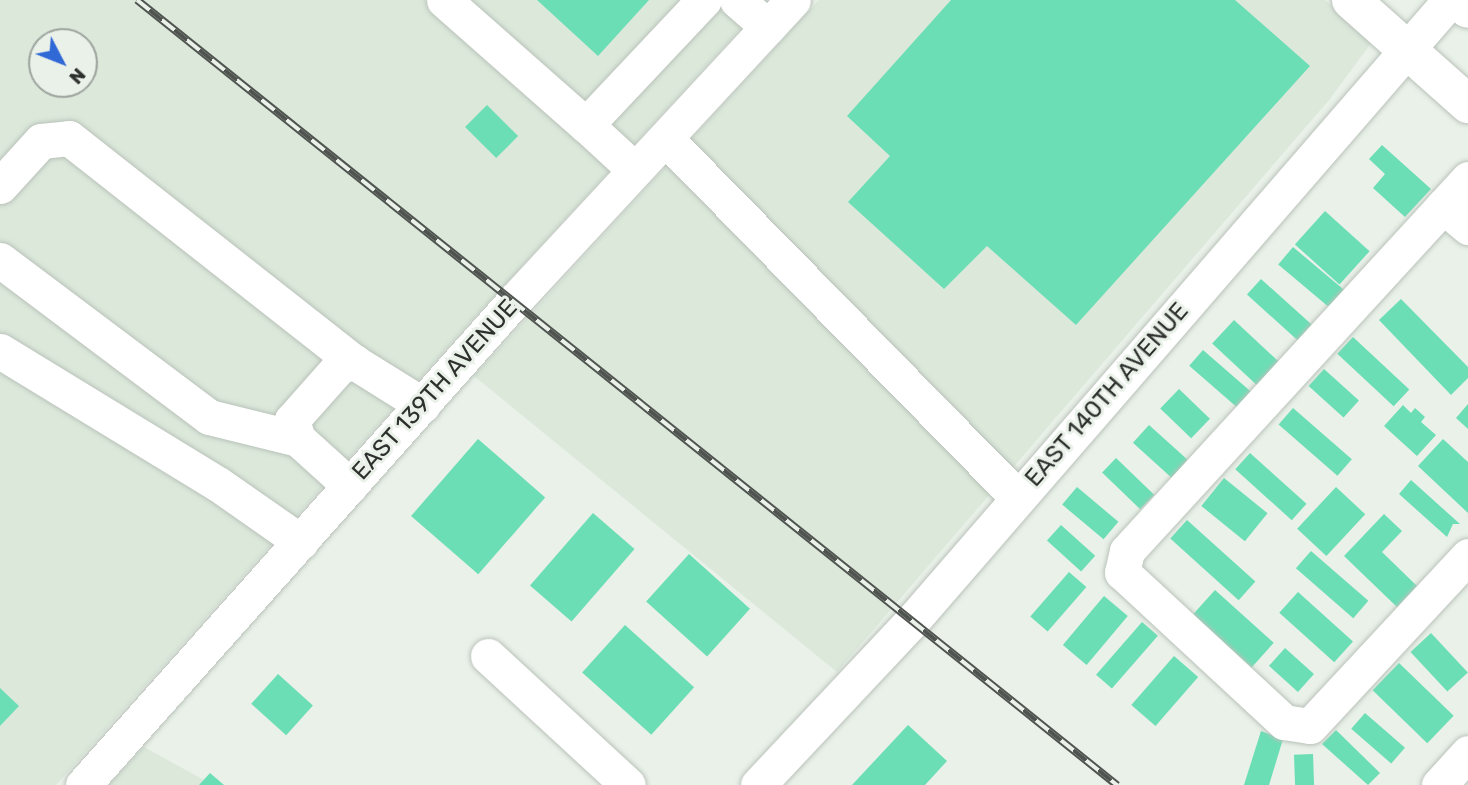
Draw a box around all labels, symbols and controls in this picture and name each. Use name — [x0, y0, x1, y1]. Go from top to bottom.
north arrow — [28, 28, 98, 98]
text: N — [64, 63, 91, 89]
street label: EAST 139TH AVENUE — [346, 293, 524, 487]
street label: EAST 140TH AVENUE — [1019, 297, 1195, 493]

